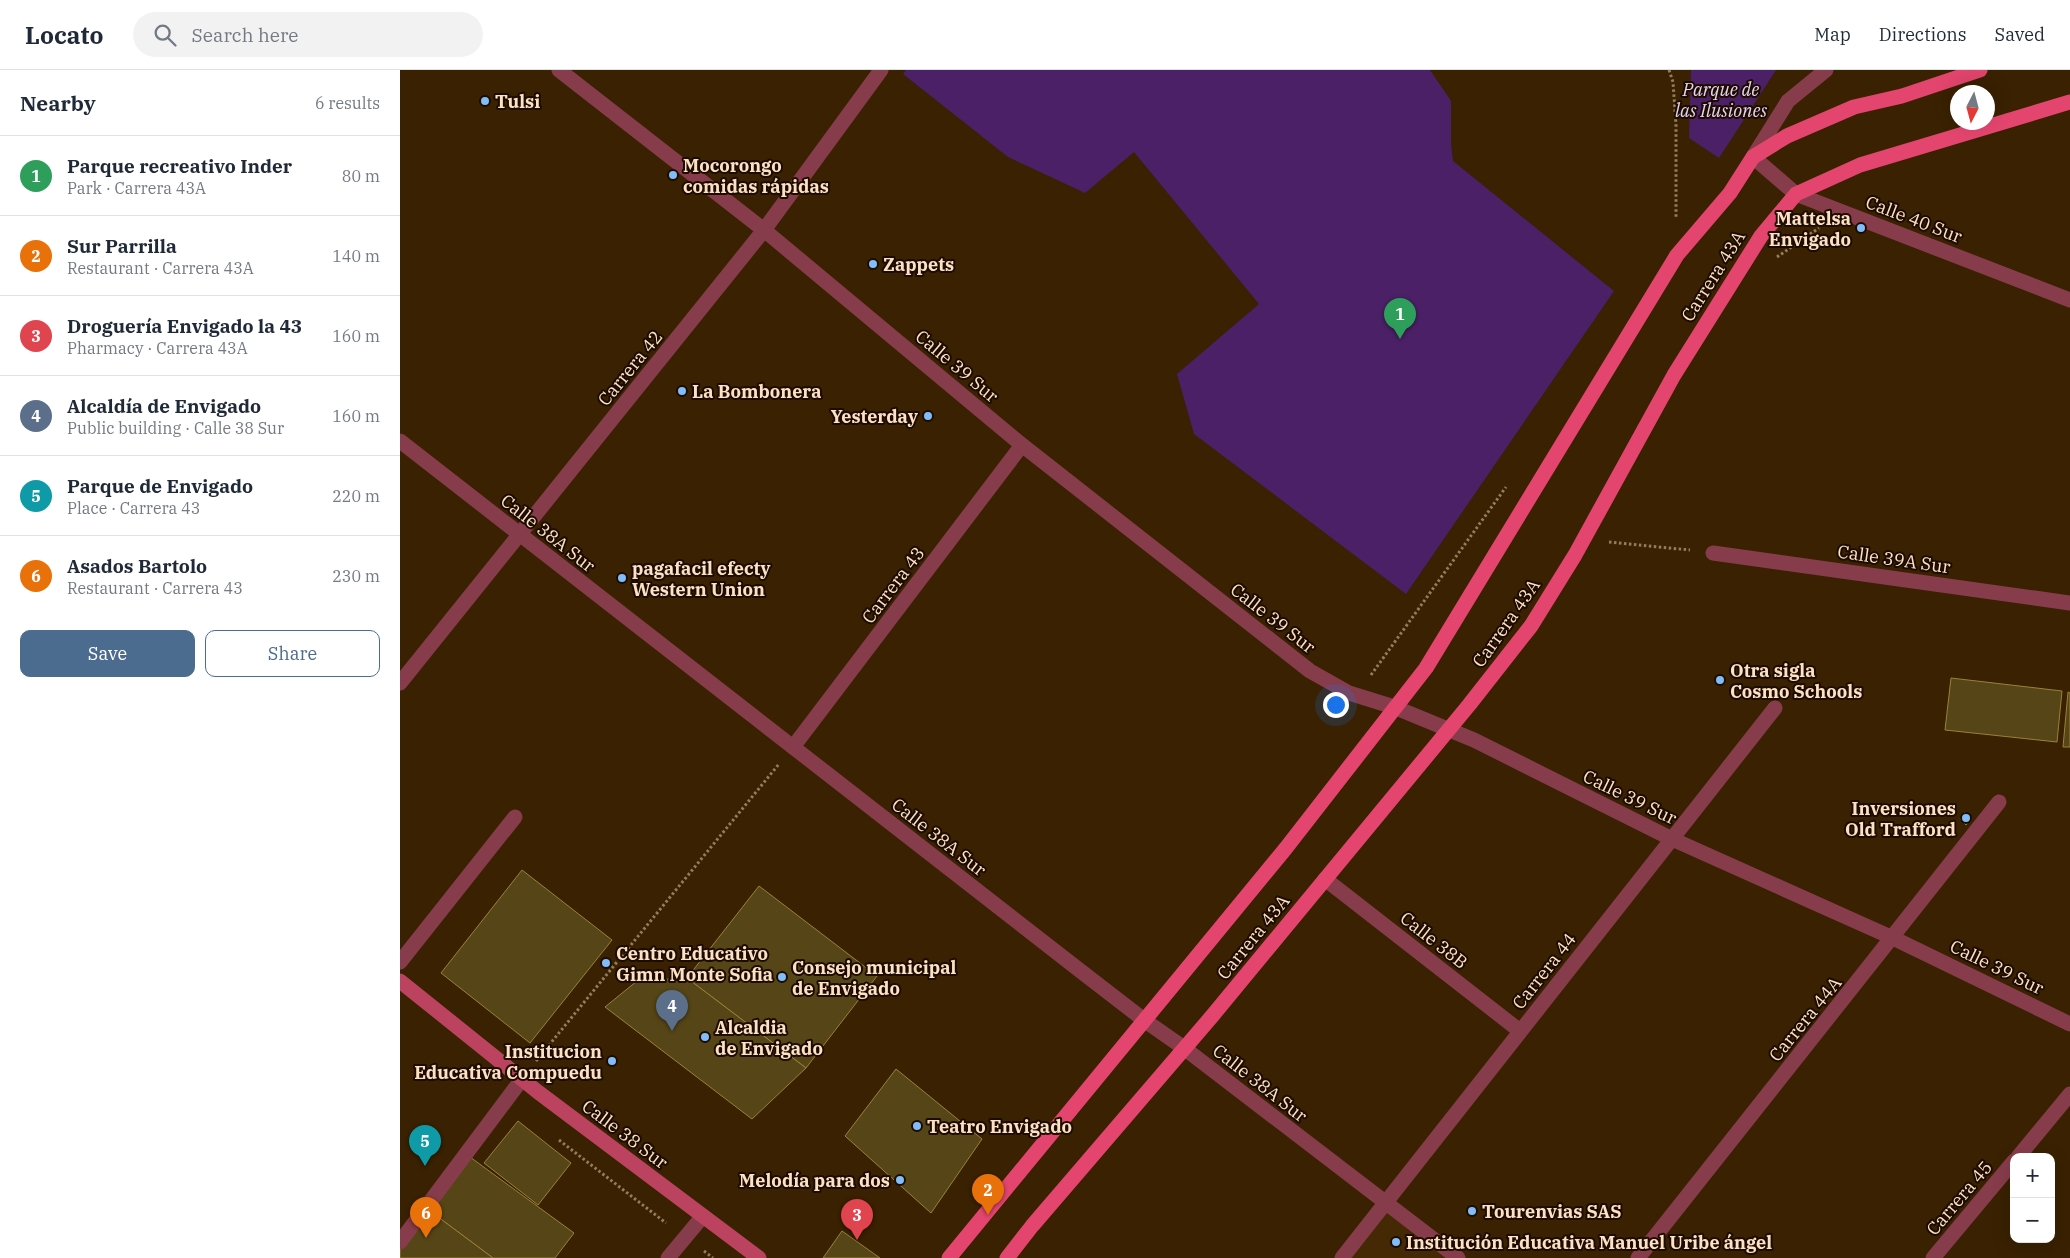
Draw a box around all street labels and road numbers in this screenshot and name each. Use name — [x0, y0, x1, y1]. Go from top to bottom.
street label: Calle 40 Sur — [1863, 190, 1965, 248]
street label: Carrera 43A — [1676, 226, 1750, 326]
street label: Calle 39 Sur — [911, 325, 1003, 407]
street label: Carrera 42 — [593, 326, 667, 410]
street label: Calle 38A Sur — [496, 489, 600, 577]
street label: Calle 39A Sur — [1836, 540, 1952, 578]
street label: Carrera 43 — [857, 542, 929, 628]
street label: Carrera 43A — [1467, 574, 1545, 672]
street label: Calle 39 Sur — [1226, 578, 1320, 658]
street label: Calle 39 Sur — [1579, 764, 1681, 830]
street label: Calle 38A Sur — [887, 793, 991, 881]
street label: Carrera 43A — [1212, 889, 1295, 984]
street label: Calle 38B — [1396, 906, 1472, 974]
street label: Carrera 44 — [1507, 928, 1581, 1014]
street label: Calle 39 Sur — [1946, 934, 2048, 1000]
street label: Carrera 44A — [1764, 971, 1847, 1066]
street label: Calle 38A Sur — [1208, 1039, 1312, 1127]
street label: Calle 38 Sur — [578, 1094, 672, 1174]
street label: Carrera 45 — [1921, 1156, 1997, 1240]

